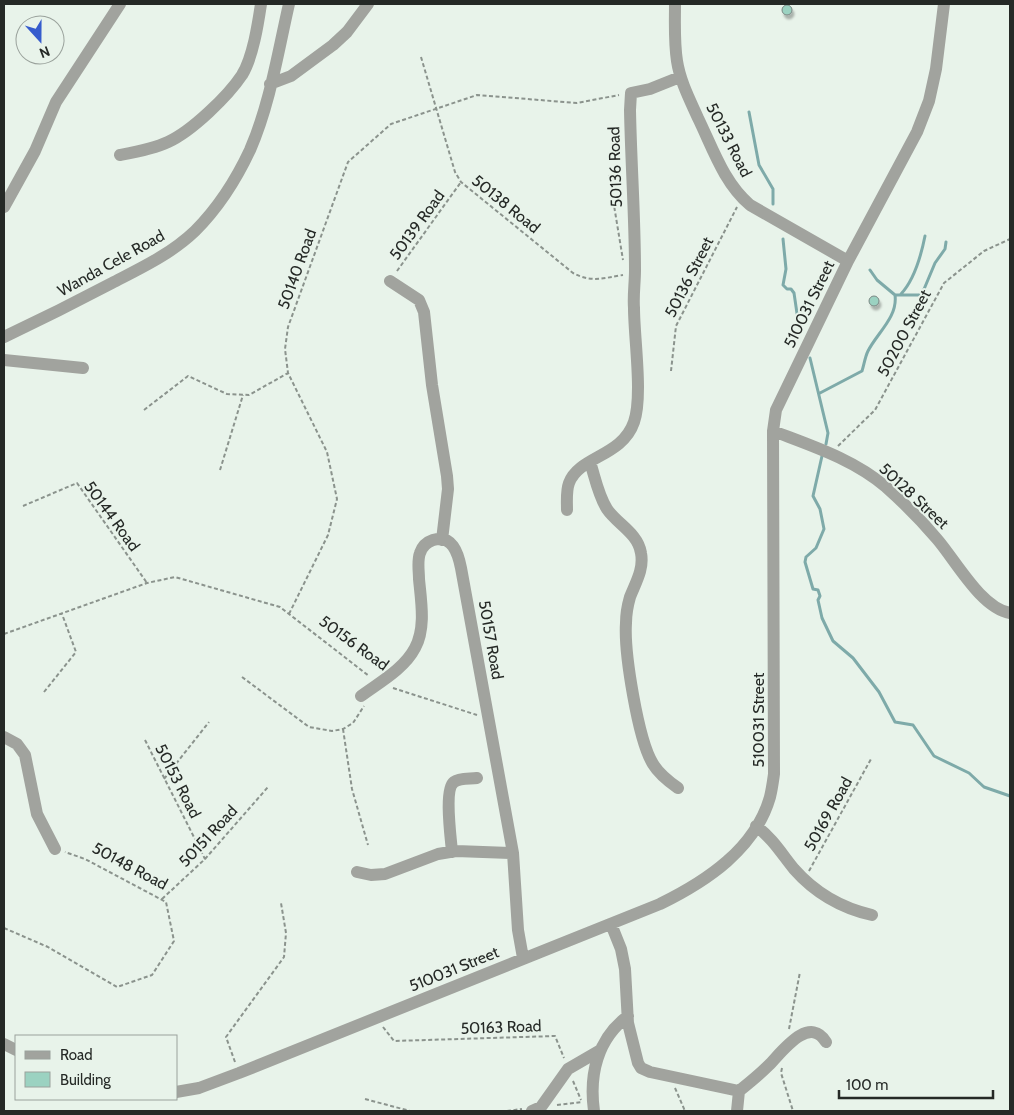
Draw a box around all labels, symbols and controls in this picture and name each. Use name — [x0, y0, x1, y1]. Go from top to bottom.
north arrow — [15, 15, 65, 65]
text: N — [37, 42, 53, 62]
street label: 50133 Road — [702, 100, 756, 180]
street label: 50136 Road — [604, 126, 626, 208]
street label: 50138 Road — [468, 171, 544, 237]
street label: 50139 Road — [385, 187, 449, 263]
street label: Wanda Cele Road — [54, 226, 168, 300]
street label: 50140 Road — [274, 226, 320, 312]
street label: 50136 Street — [661, 233, 718, 320]
street label: 510031 Street — [780, 257, 839, 351]
street label: 50200 Street — [873, 286, 935, 380]
street label: 50128 Street — [875, 459, 953, 533]
street label: 50144 Road — [80, 477, 144, 555]
street label: 50157 Road — [475, 599, 507, 681]
street label: 50156 Road — [316, 611, 392, 675]
street label: 510031 Street — [749, 672, 768, 767]
street label: 50153 Road — [151, 741, 205, 821]
street label: 50169 Road — [800, 774, 856, 854]
street label: 50151 Road — [175, 801, 241, 871]
street label: 50148 Road — [89, 838, 171, 894]
street label: 510031 Street — [406, 942, 502, 996]
street label: 50163 Road — [460, 1016, 542, 1038]
legend — [15, 1035, 178, 1100]
text: Road — [60, 1046, 93, 1064]
scale bar — [839, 1068, 993, 1100]
text: Building — [60, 1071, 111, 1089]
text: 100 m — [846, 1076, 888, 1094]

